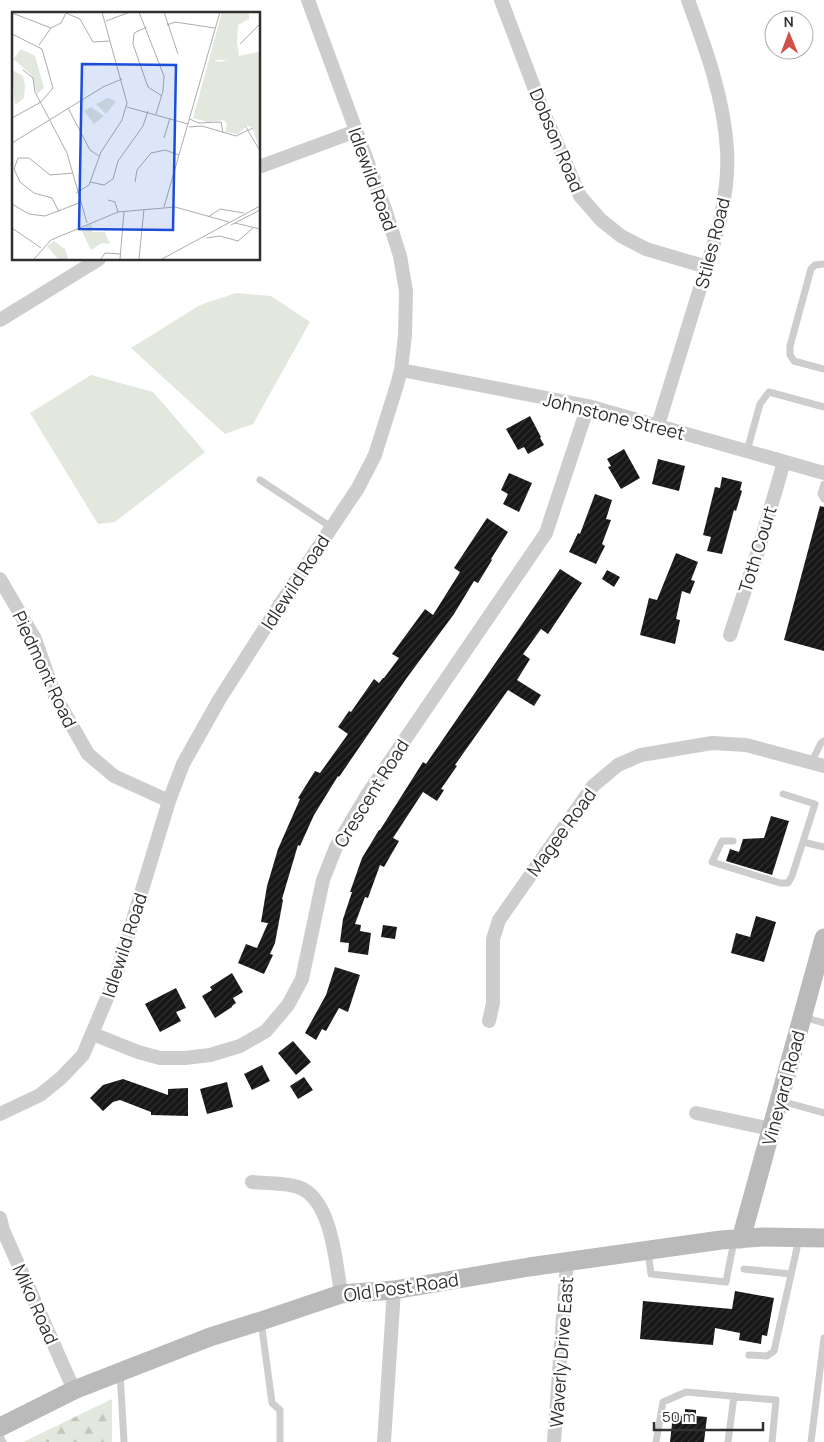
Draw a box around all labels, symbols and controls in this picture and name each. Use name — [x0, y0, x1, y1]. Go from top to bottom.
north arrow — [764, 10, 814, 60]
inset map — [12, 12, 260, 260]
text: N — [784, 12, 794, 31]
street label: Dobson Road — [524, 85, 590, 195]
street label: Idlewild Road — [343, 124, 403, 234]
street label: Stiles Road — [689, 195, 735, 291]
street label: Johnstone Street — [541, 387, 687, 445]
street label: Toth Court — [732, 503, 782, 595]
street label: Idlewild Road — [255, 530, 335, 634]
street label: Piedmont Road — [7, 607, 83, 731]
street label: Crescent Road — [328, 734, 414, 852]
street label: Magee Road — [521, 783, 601, 881]
street label: Idlewild Road — [96, 890, 152, 1000]
street label: Vineyard Road — [756, 1028, 810, 1148]
street label: Miko Road — [8, 1260, 64, 1348]
street label: Old Post Road — [342, 1267, 460, 1307]
street label: Waverly Drive East — [544, 1276, 578, 1428]
scale bar — [654, 1400, 763, 1432]
text: 50 m — [662, 1406, 696, 1427]

